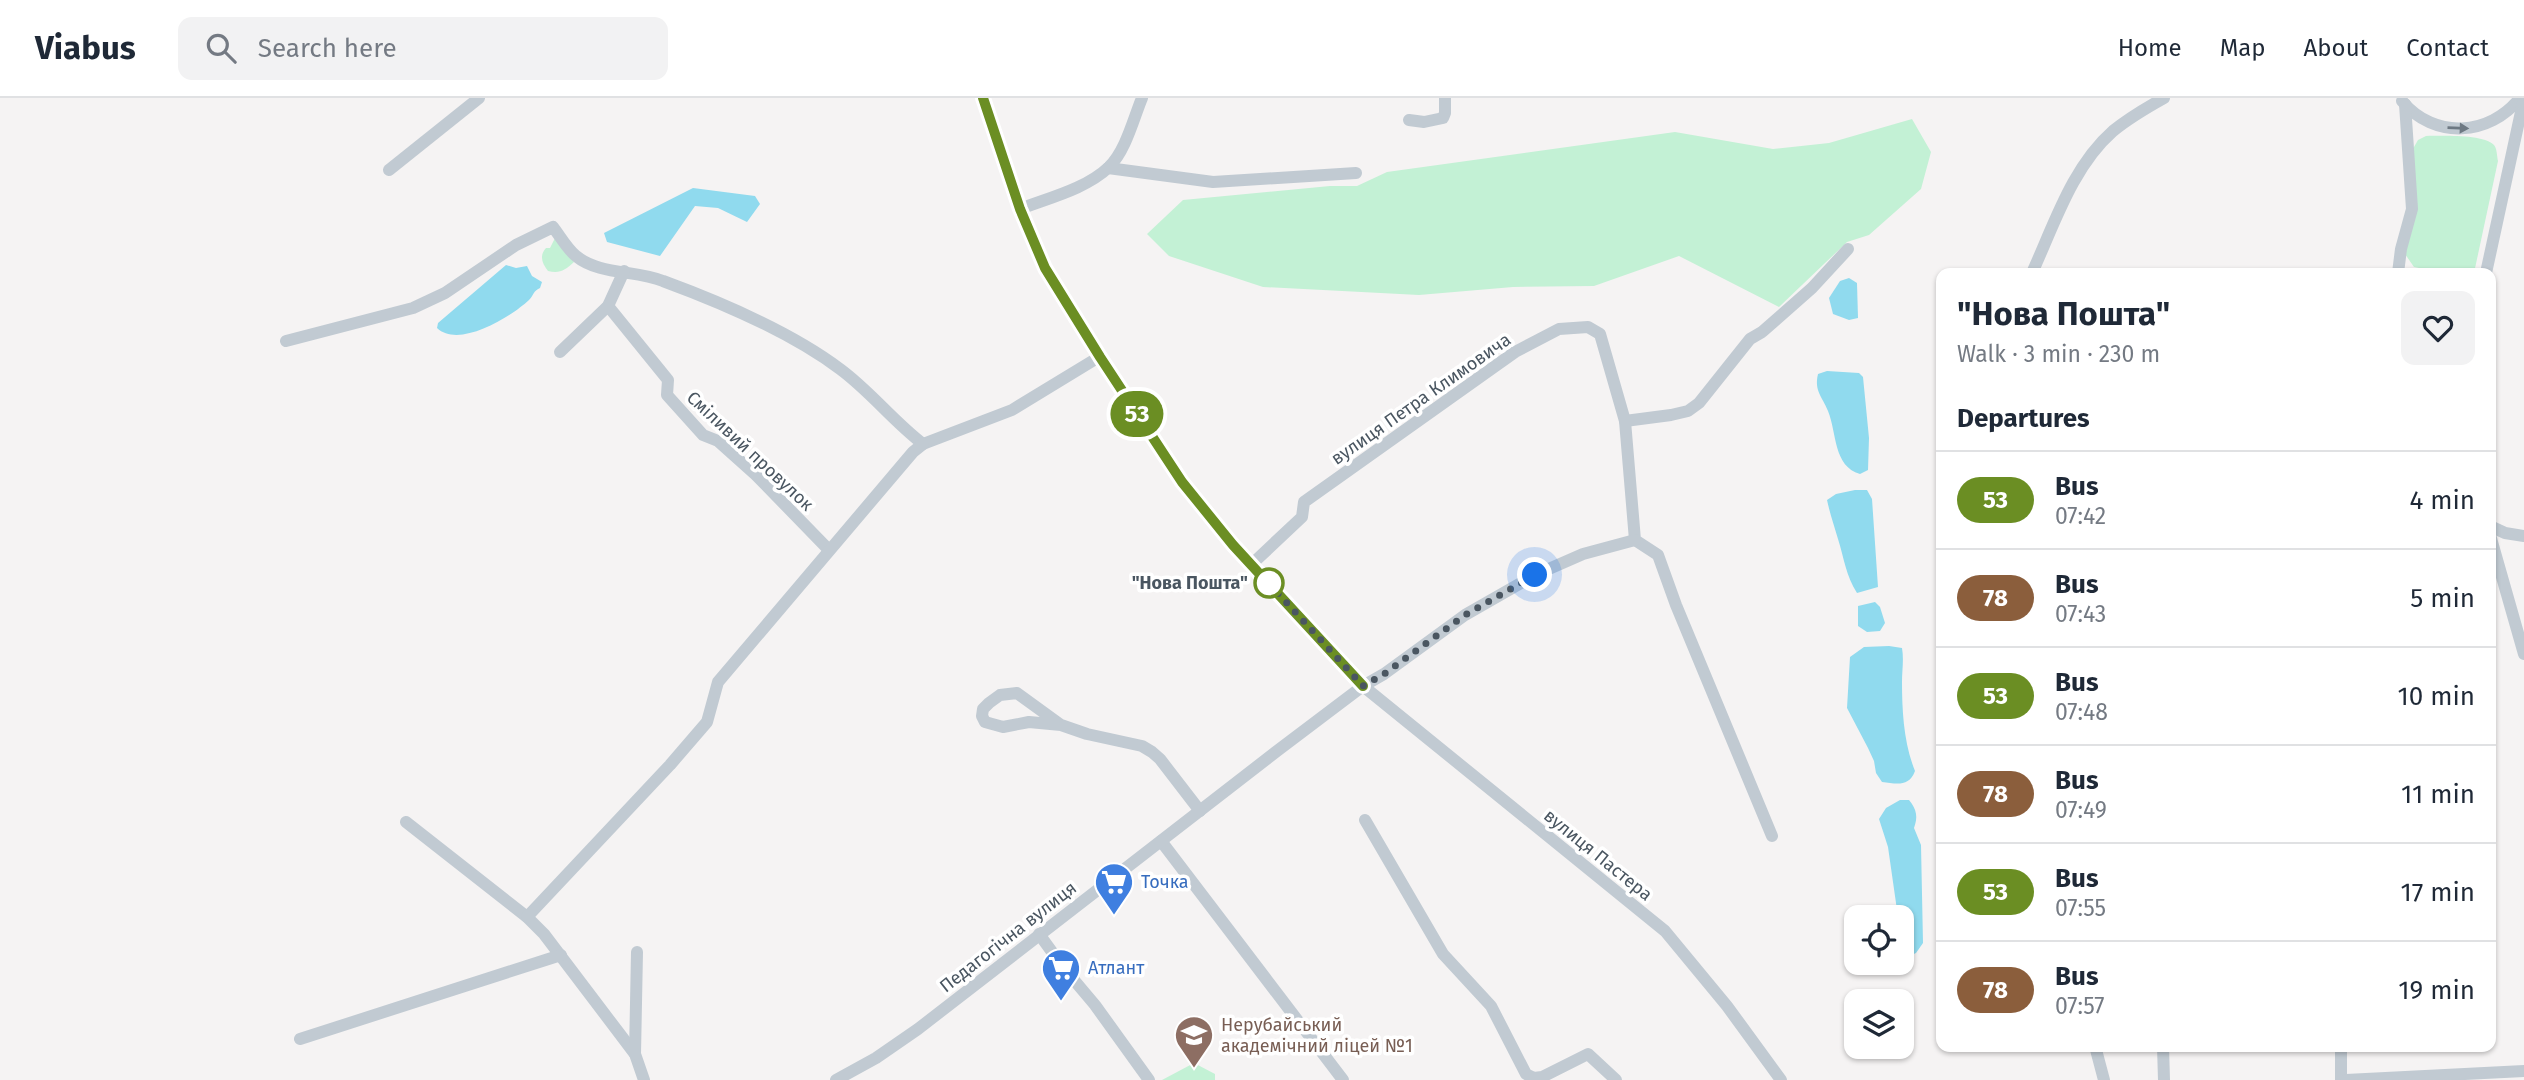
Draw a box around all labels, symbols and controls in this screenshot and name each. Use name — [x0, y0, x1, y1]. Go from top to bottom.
search box — [178, 17, 668, 80]
text: Viabus — [35, 28, 136, 68]
icon: search — [202, 29, 240, 67]
text: Search here — [258, 33, 397, 64]
text: Home — [2118, 34, 2182, 62]
text: Map — [2220, 34, 2266, 62]
text: About — [2304, 34, 2368, 62]
text: Contact — [2406, 34, 2489, 62]
one-way arrow — [2447, 123, 2469, 134]
button: heart — [2401, 291, 2475, 365]
text: "Нова Пошта" — [1957, 294, 2170, 334]
street label: вулиця Петра Климовича — [1327, 328, 1515, 470]
text: Walk · 3 min · 230 m — [1957, 340, 2160, 368]
street label: Сміливий провулок — [682, 387, 819, 516]
line badge: 53 — [1106, 391, 1168, 437]
text: 53 — [1124, 400, 1150, 428]
text: Departures — [1957, 403, 2090, 434]
text: Bus — [2055, 471, 2098, 502]
text: 4 min — [2409, 485, 2475, 516]
text: 53 — [1983, 486, 2008, 514]
text: 07:42 — [2055, 502, 2106, 530]
your location — [1517, 557, 1552, 592]
marker: "Нова Пошта" — [1254, 568, 1284, 598]
text: Bus — [2055, 569, 2098, 600]
place label: "Нова Пошта" — [1132, 572, 1248, 594]
text: 5 min — [2410, 583, 2475, 614]
text: 78 — [1983, 584, 2008, 612]
text: 07:43 — [2055, 600, 2106, 628]
text: Bus — [2055, 667, 2098, 698]
text: 10 min — [2397, 681, 2475, 712]
text: 53 — [1983, 682, 2008, 710]
text: 07:48 — [2055, 698, 2108, 726]
text: Bus — [2055, 765, 2098, 796]
text: 11 min — [2401, 779, 2475, 810]
text: 78 — [1983, 780, 2008, 808]
text: 07:49 — [2055, 796, 2107, 824]
street label: вулиця Пастера — [1539, 805, 1657, 905]
supermarket icon: Точка — [1093, 861, 1135, 916]
text: Bus — [2055, 863, 2098, 894]
place label: Точка — [1141, 871, 1189, 893]
street label: Педагогічна вулиця — [935, 877, 1081, 997]
text: 17 min — [2400, 877, 2475, 908]
text: 53 — [1983, 878, 2008, 906]
text: 07:55 — [2055, 894, 2106, 922]
map controls — [1844, 905, 1914, 1059]
button: locate — [1844, 905, 1914, 975]
supermarket icon: Атлант — [1040, 947, 1082, 1002]
place label: Атлант — [1088, 957, 1145, 979]
text: Bus — [2055, 961, 2098, 992]
text: 19 min — [2398, 975, 2475, 1006]
text: 78 — [1983, 976, 2008, 1004]
button: layers — [1844, 989, 1914, 1059]
text: 07:57 — [2055, 992, 2104, 1020]
school or university icon: Нерубайський академічний ліцей №1 — [1173, 1014, 1215, 1069]
place label: Нерубайський академічний ліцей №1 — [1221, 1014, 1413, 1057]

